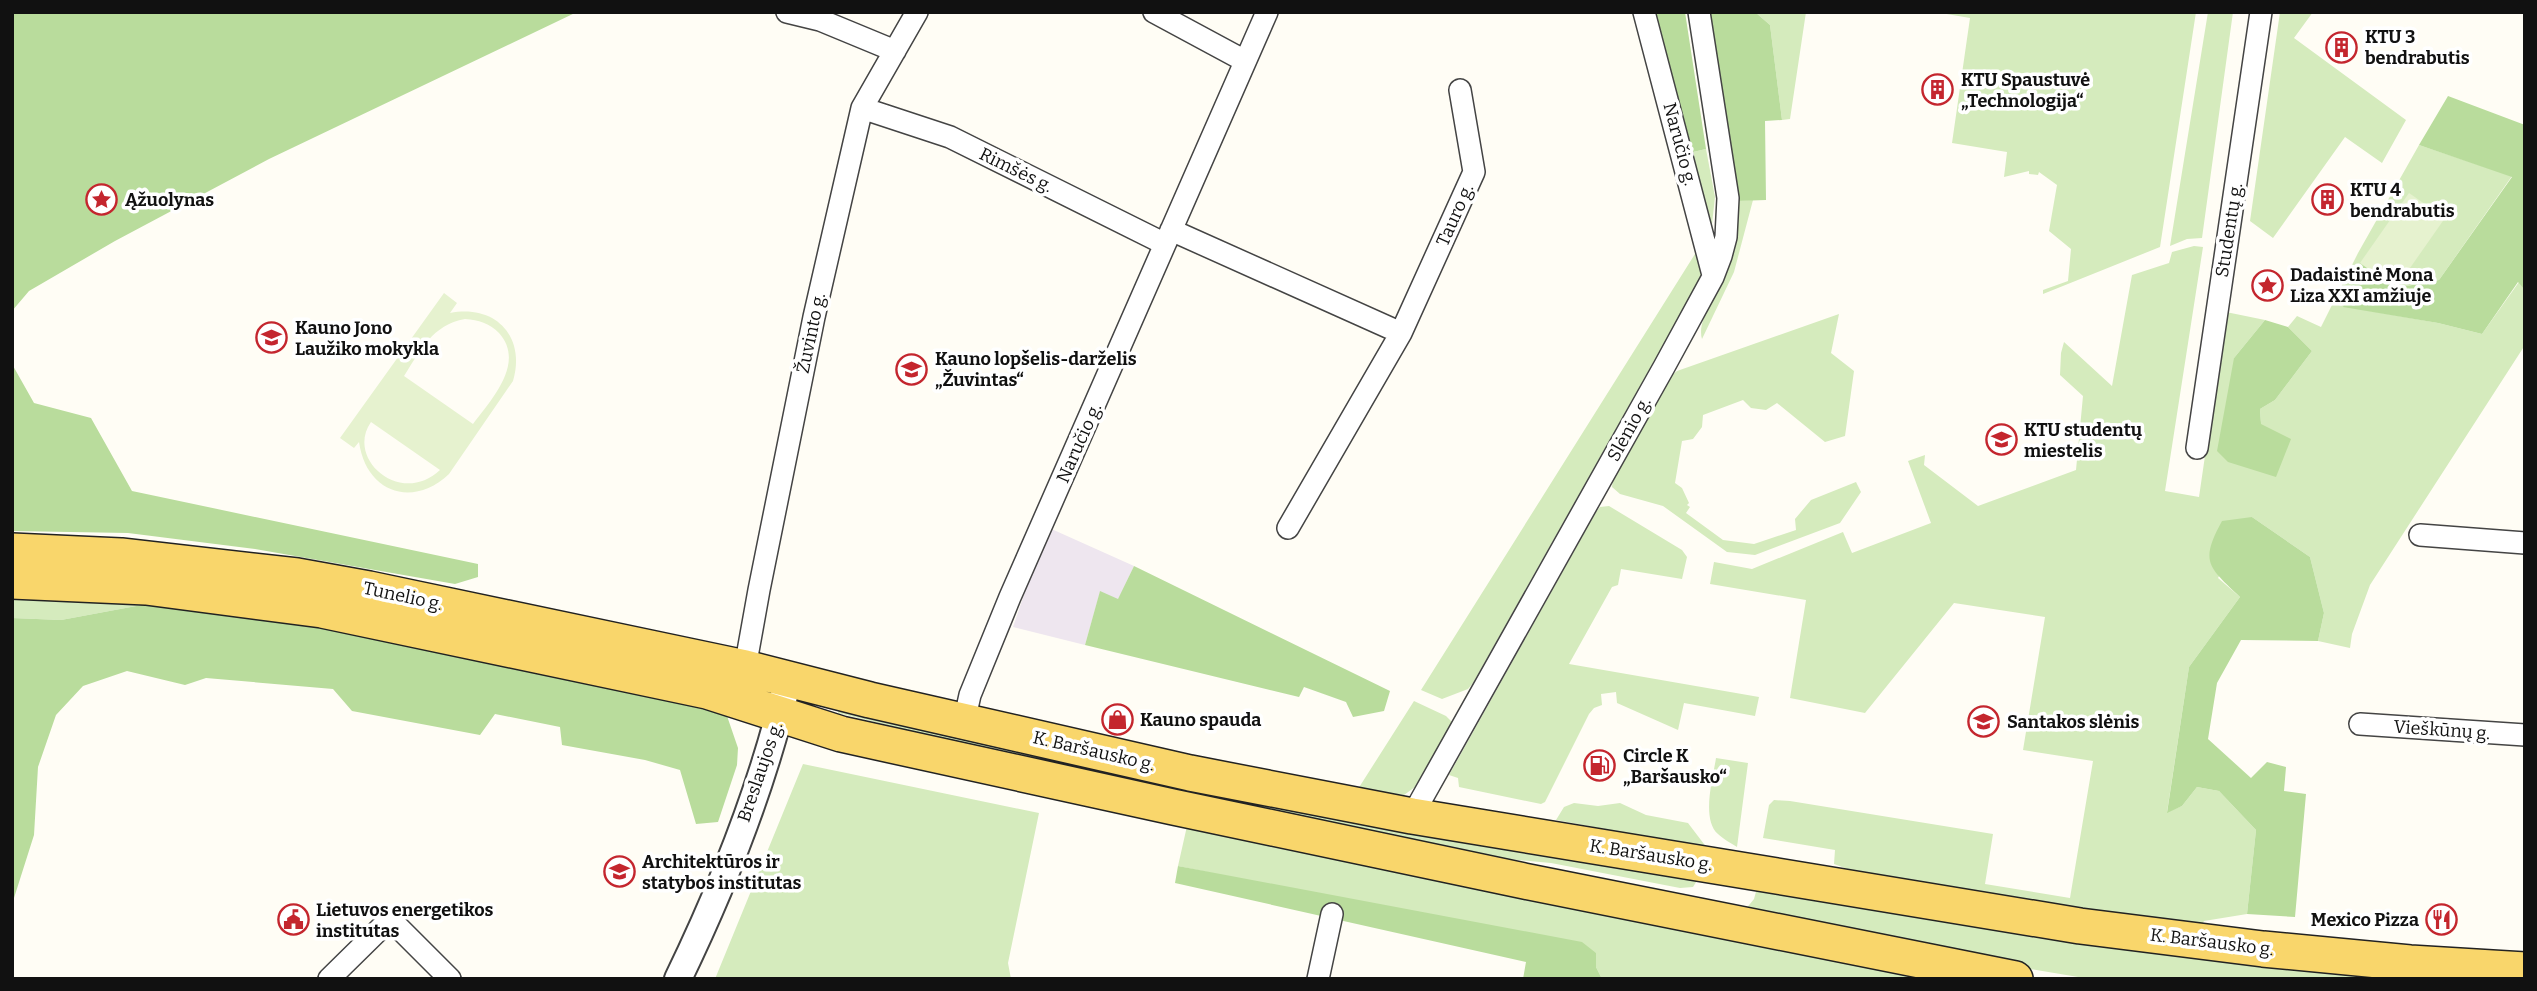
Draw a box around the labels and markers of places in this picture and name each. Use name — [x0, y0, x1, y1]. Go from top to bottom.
place label: KTU 3 bendrabutis — [2365, 26, 2470, 69]
building icon: KTU 3 bendrabutis — [2325, 30, 2359, 64]
place label: KTU Spaustuvė „Technologija“ — [1961, 69, 2090, 112]
building icon: KTU Spaustuvė „Technologija“ — [1921, 73, 1955, 107]
place label: KTU 4 bendrabutis — [2350, 179, 2455, 222]
place icon: Ąžuolynas — [85, 183, 119, 217]
building icon: KTU 4 bendrabutis — [2310, 183, 2344, 217]
place label: Ąžuolynas — [125, 189, 214, 211]
place label: Dadaistinė Mona Liza XXI amžiuje — [2290, 264, 2433, 307]
place icon: Dadaistinė Mona Liza XXI amžiuje — [2250, 268, 2284, 302]
place label: Kauno Jono Laužiko mokykla — [295, 317, 439, 360]
school or university icon: Kauno Jono Laužiko mokykla — [255, 321, 289, 355]
place label: Kauno lopšelis-darželis „Žuvintas“ — [935, 348, 1137, 391]
school or university icon: Kauno lopšelis-darželis „Žuvintas“ — [895, 352, 929, 386]
place label: KTU studentų miestelis — [2024, 419, 2143, 462]
school or university icon: KTU studentų miestelis — [1984, 423, 2018, 457]
shop icon: Kauno spauda — [1100, 703, 1134, 737]
school or university icon: Santakos slėnis — [1967, 705, 2001, 739]
place label: Kauno spauda — [1140, 709, 1261, 731]
place label: Santakos slėnis — [2007, 711, 2140, 733]
place label: Circle K „Baršausko“ — [1623, 745, 1727, 788]
fuel station icon: Circle K „Baršausko“ — [1583, 749, 1617, 783]
place label: Architektūros ir statybos institutas — [642, 851, 802, 894]
school or university icon: Architektūros ir statybos institutas — [602, 855, 636, 889]
place label: Lietuvos energetikos institutas — [316, 899, 494, 942]
public building icon: Lietuvos energetikos institutas — [276, 903, 310, 937]
restaurant icon: Mexico Pizza — [2425, 903, 2459, 937]
place label: Mexico Pizza — [2311, 909, 2419, 931]

